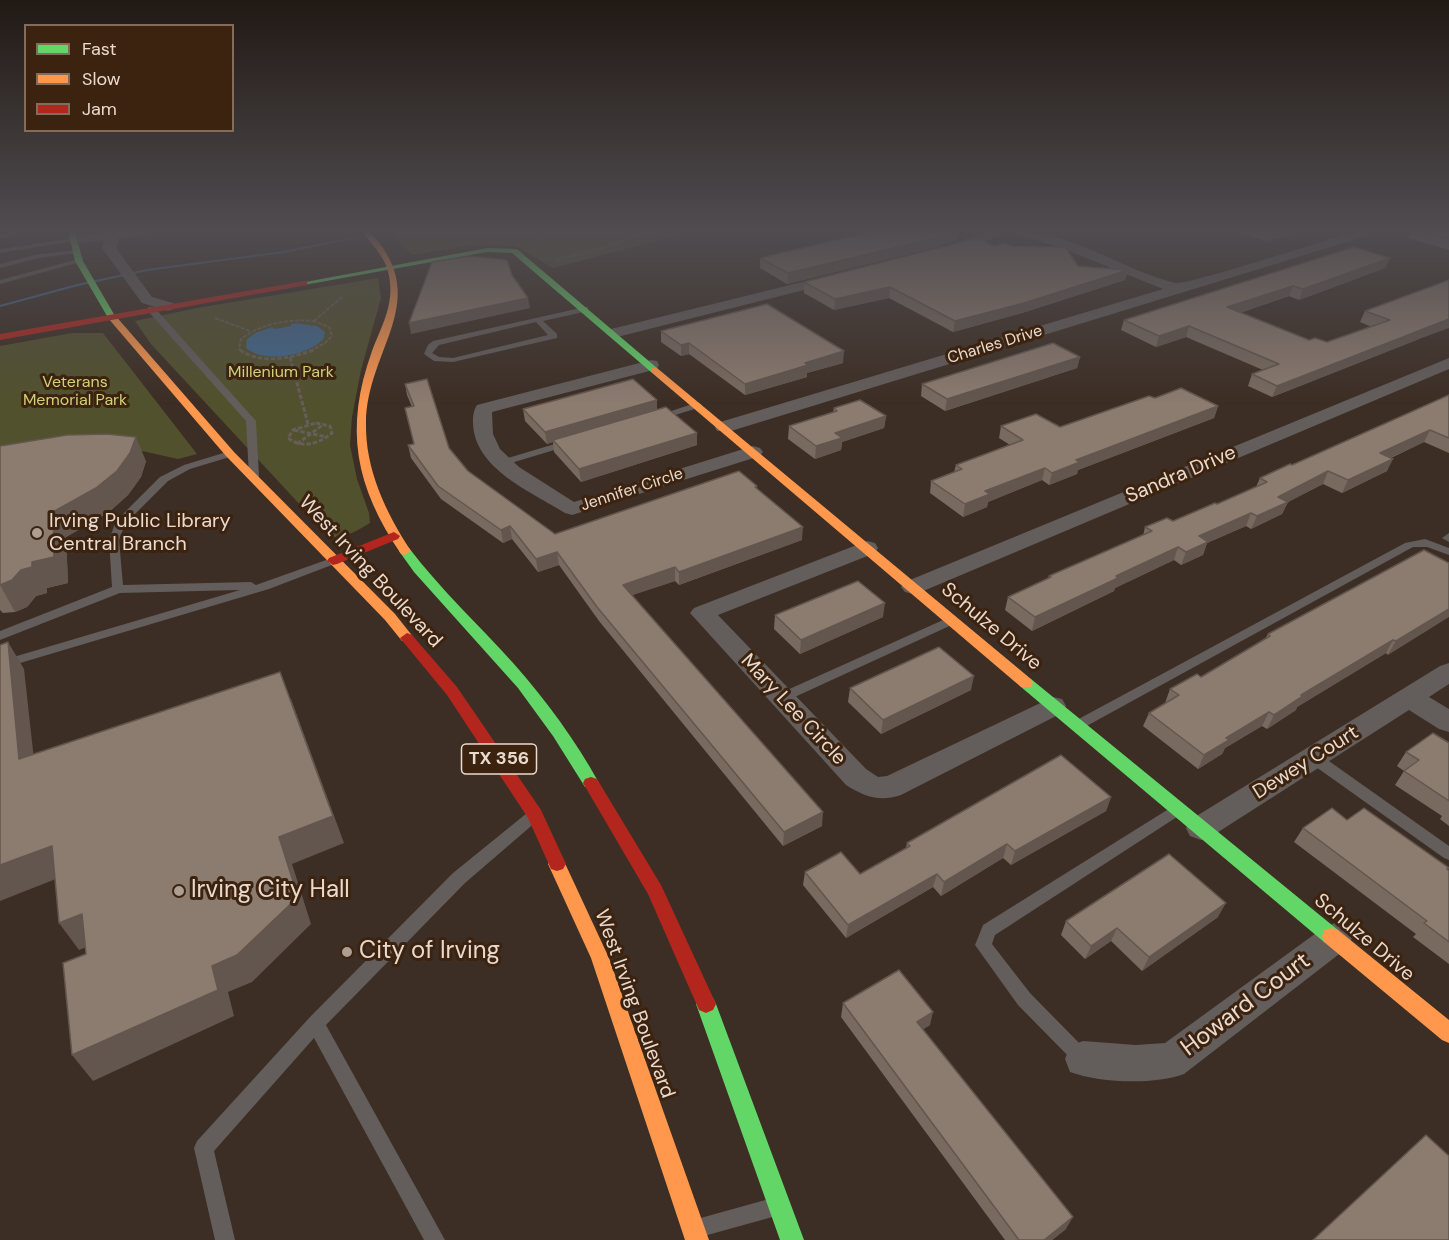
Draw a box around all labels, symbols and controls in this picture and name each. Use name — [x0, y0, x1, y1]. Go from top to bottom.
legend — [24, 24, 234, 132]
text: Fast — [82, 37, 117, 61]
text: Slow — [82, 67, 121, 91]
text: Jam — [82, 97, 117, 121]
street label: Charles Drive — [945, 321, 1045, 369]
park label: Millenium Park — [228, 363, 334, 383]
park label: Veterans Memorial Park — [23, 373, 127, 411]
street label: Sandra Drive — [1122, 441, 1240, 509]
street label: Jennifer Circle — [578, 464, 686, 516]
street label: West Irving Boulevard — [293, 491, 447, 653]
place label: Irving Public Library Central Branch — [49, 510, 231, 557]
marker: Irving Public Library Central Branch — [30, 526, 44, 540]
street label: Schulze Drive — [936, 578, 1046, 676]
street label: Mary Lee Circle — [735, 649, 851, 771]
street label: Dewey Court — [1249, 721, 1363, 805]
road number: TX 356 — [462, 744, 536, 774]
place label: Irving City Hall — [191, 877, 350, 905]
marker: Irving City Hall — [172, 884, 186, 898]
street label: Schulze Drive — [1309, 889, 1419, 987]
street label: West Irving Boulevard — [589, 906, 679, 1102]
place label: City of Irving — [359, 938, 500, 966]
marker: City of Irving — [340, 945, 354, 959]
street label: Howard Court — [1176, 947, 1316, 1063]

